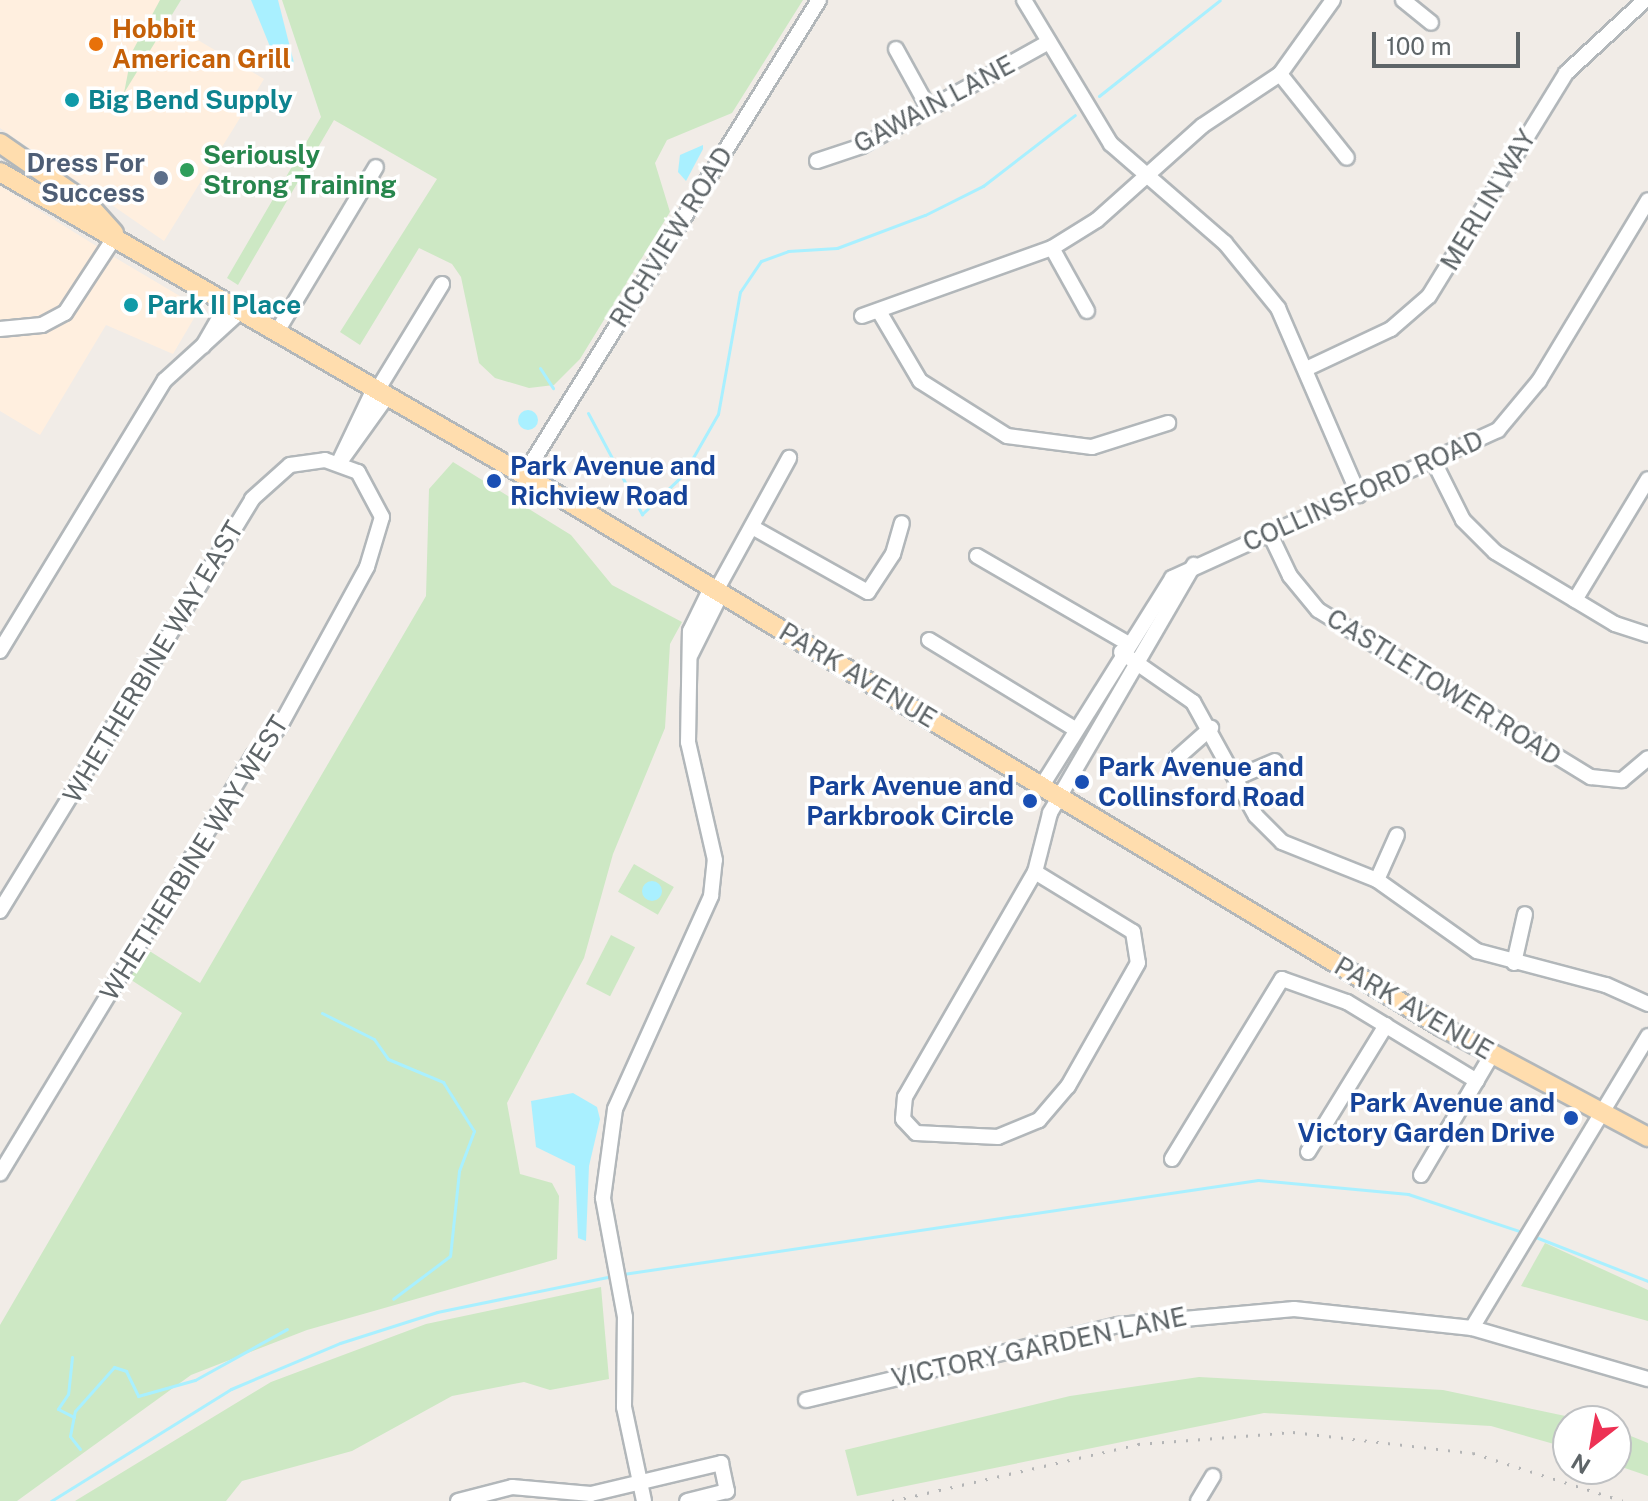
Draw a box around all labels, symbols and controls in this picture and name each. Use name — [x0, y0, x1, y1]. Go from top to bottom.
place label: Hobbit American Grill — [112, 13, 291, 74]
scale bar — [1376, 16, 1524, 66]
text: 100 m — [1386, 32, 1452, 60]
marker: Hobbit American Grill — [87, 35, 105, 53]
street label: GAWAIN LANE — [848, 48, 1020, 160]
place label: Big Bend Supply — [88, 84, 293, 116]
marker: Big Bend Supply — [63, 91, 81, 109]
street label: MERLIN WAY — [1434, 124, 1542, 276]
place label: Seriously Strong Training — [203, 139, 397, 200]
street label: RICHVIEW ROAD — [603, 141, 739, 333]
place label: Dress For Success — [26, 147, 145, 208]
marker: Seriously Strong Training — [178, 161, 196, 179]
marker: Dress For Success — [152, 169, 170, 187]
place label: Park II Place — [147, 289, 301, 321]
marker: Park II Place — [122, 296, 140, 314]
street label: COLLINSFORD ROAD — [1238, 424, 1488, 558]
place label: Park Avenue and Richview Road — [510, 450, 716, 512]
marker: Park Avenue and Richview Road — [485, 472, 503, 490]
street label: WHETHERBINE WAY EAST — [56, 515, 250, 809]
street label: CASTLETOWER ROAD — [1321, 602, 1567, 772]
street label: PARK AVENUE — [774, 616, 942, 734]
street label: WHETHERBINE WAY WEST — [93, 709, 295, 1007]
place label: Park Avenue and Collinsford Road — [1098, 751, 1305, 812]
place label: Park Avenue and Parkbrook Circle — [806, 770, 1014, 832]
marker: Park Avenue and Collinsford Road — [1073, 773, 1091, 791]
marker: Park Avenue and Parkbrook Circle — [1021, 792, 1039, 810]
street label: PARK AVENUE — [1329, 950, 1499, 1066]
place label: Park Avenue and Victory Garden Drive — [1297, 1087, 1555, 1148]
marker: Park Avenue and Victory Garden Drive — [1562, 1109, 1580, 1127]
street label: VICTORY GARDEN LANE — [889, 1300, 1189, 1394]
north arrow — [1552, 1405, 1632, 1485]
text: N — [1567, 1448, 1595, 1479]

